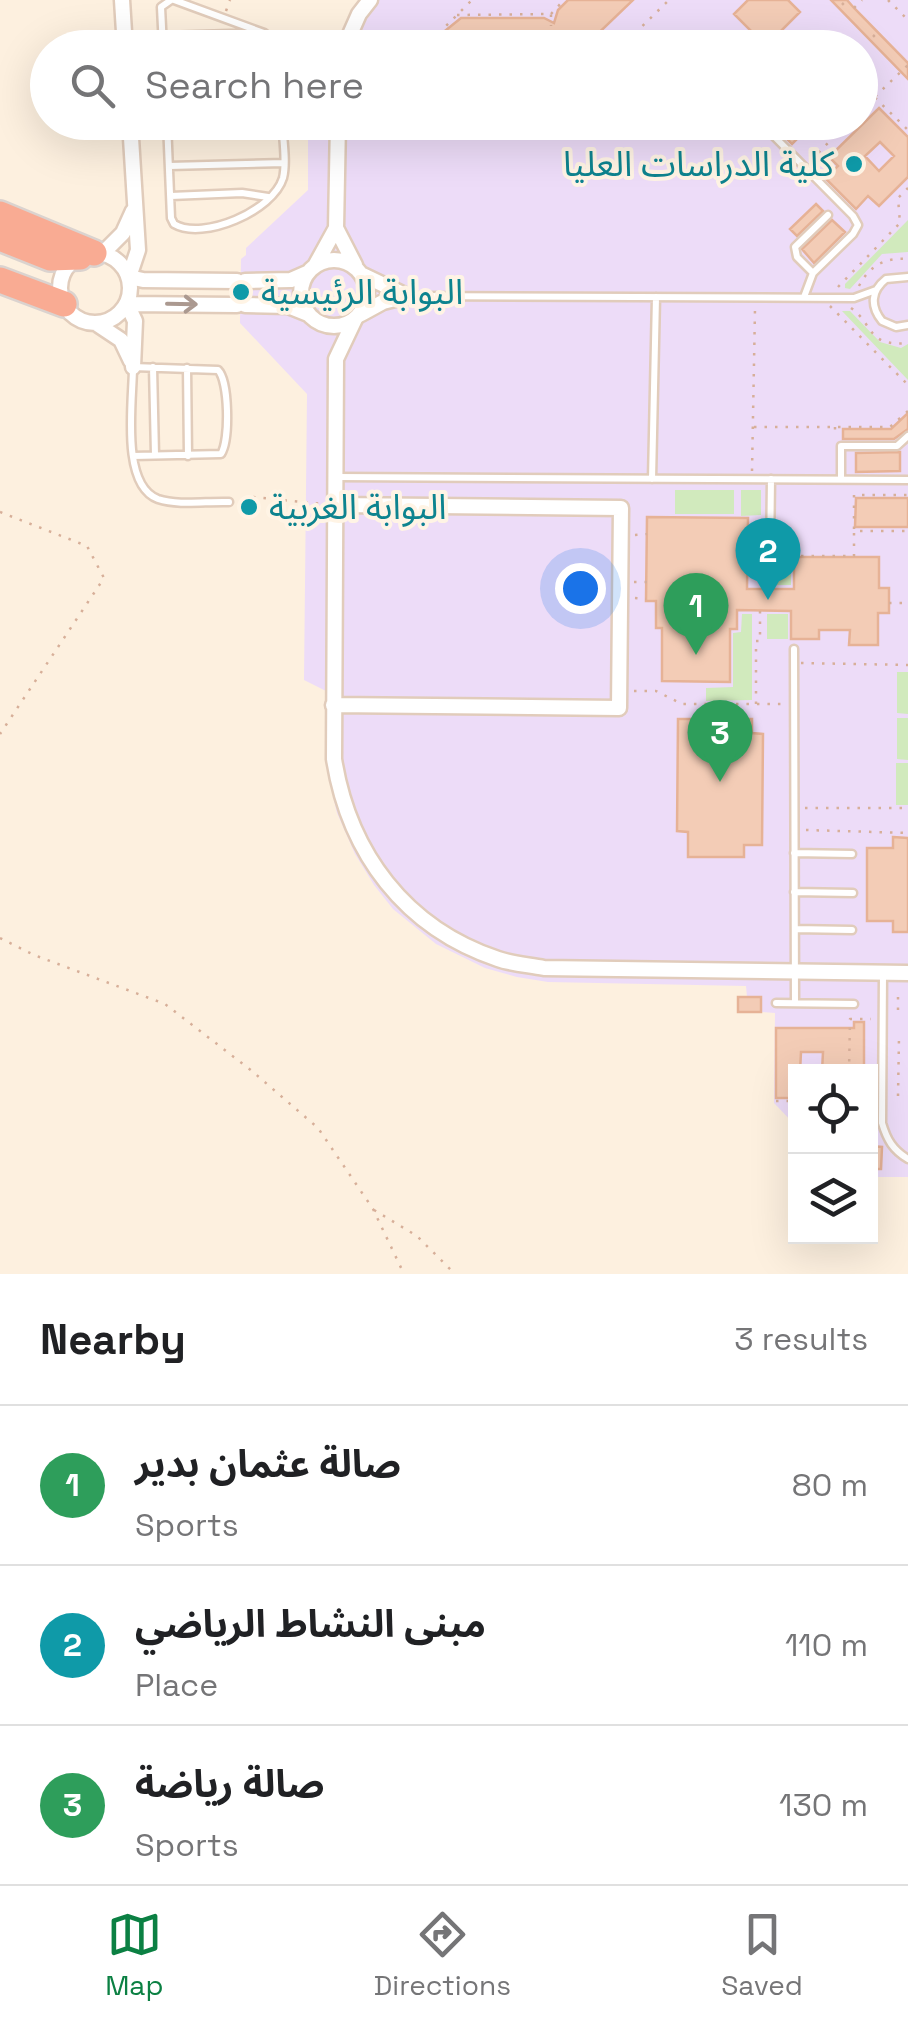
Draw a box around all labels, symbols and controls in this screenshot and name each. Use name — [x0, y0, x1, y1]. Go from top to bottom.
search box — [30, 30, 878, 140]
icon: search — [65, 58, 120, 113]
text: Search here — [145, 61, 364, 109]
place label: كلية الدراسات العليا — [563, 142, 835, 186]
marker: كلية الدراسات العليا — [843, 153, 865, 175]
place label: البوابة الرئيسية — [261, 270, 463, 314]
marker: البوابة الرئيسية — [230, 281, 252, 303]
one-way arrow — [164, 294, 197, 314]
place label: البوابة الغربية — [269, 485, 447, 529]
marker: البوابة الغربية — [238, 496, 260, 518]
pin: 2 — [736, 518, 800, 600]
your location — [555, 563, 606, 614]
pin: 1 — [664, 572, 728, 655]
pin: 3 — [688, 700, 752, 782]
map controls — [788, 1064, 878, 1244]
button: locate — [788, 1064, 878, 1154]
button: layers — [788, 1154, 878, 1244]
text: Nearby — [40, 1313, 186, 1366]
text: 3 results — [734, 1319, 868, 1359]
text: صالة عثمان بدير — [135, 1440, 401, 1488]
text: 1 — [65, 1465, 80, 1505]
text: 80 m — [792, 1465, 868, 1505]
text: Sports — [135, 1505, 239, 1545]
text: مبنى النشاط الرياضي — [135, 1600, 486, 1648]
text: 2 — [63, 1625, 82, 1665]
text: 110 m — [785, 1625, 868, 1665]
text: Place — [135, 1665, 218, 1705]
text: صالة رياضة — [135, 1760, 324, 1808]
text: 3 — [63, 1785, 82, 1825]
text: 130 m — [779, 1785, 868, 1825]
text: Sports — [135, 1825, 239, 1865]
tab: Map — [105, 1907, 163, 2003]
tab: Directions — [374, 1907, 511, 2003]
tab: Saved — [721, 1907, 803, 2003]

